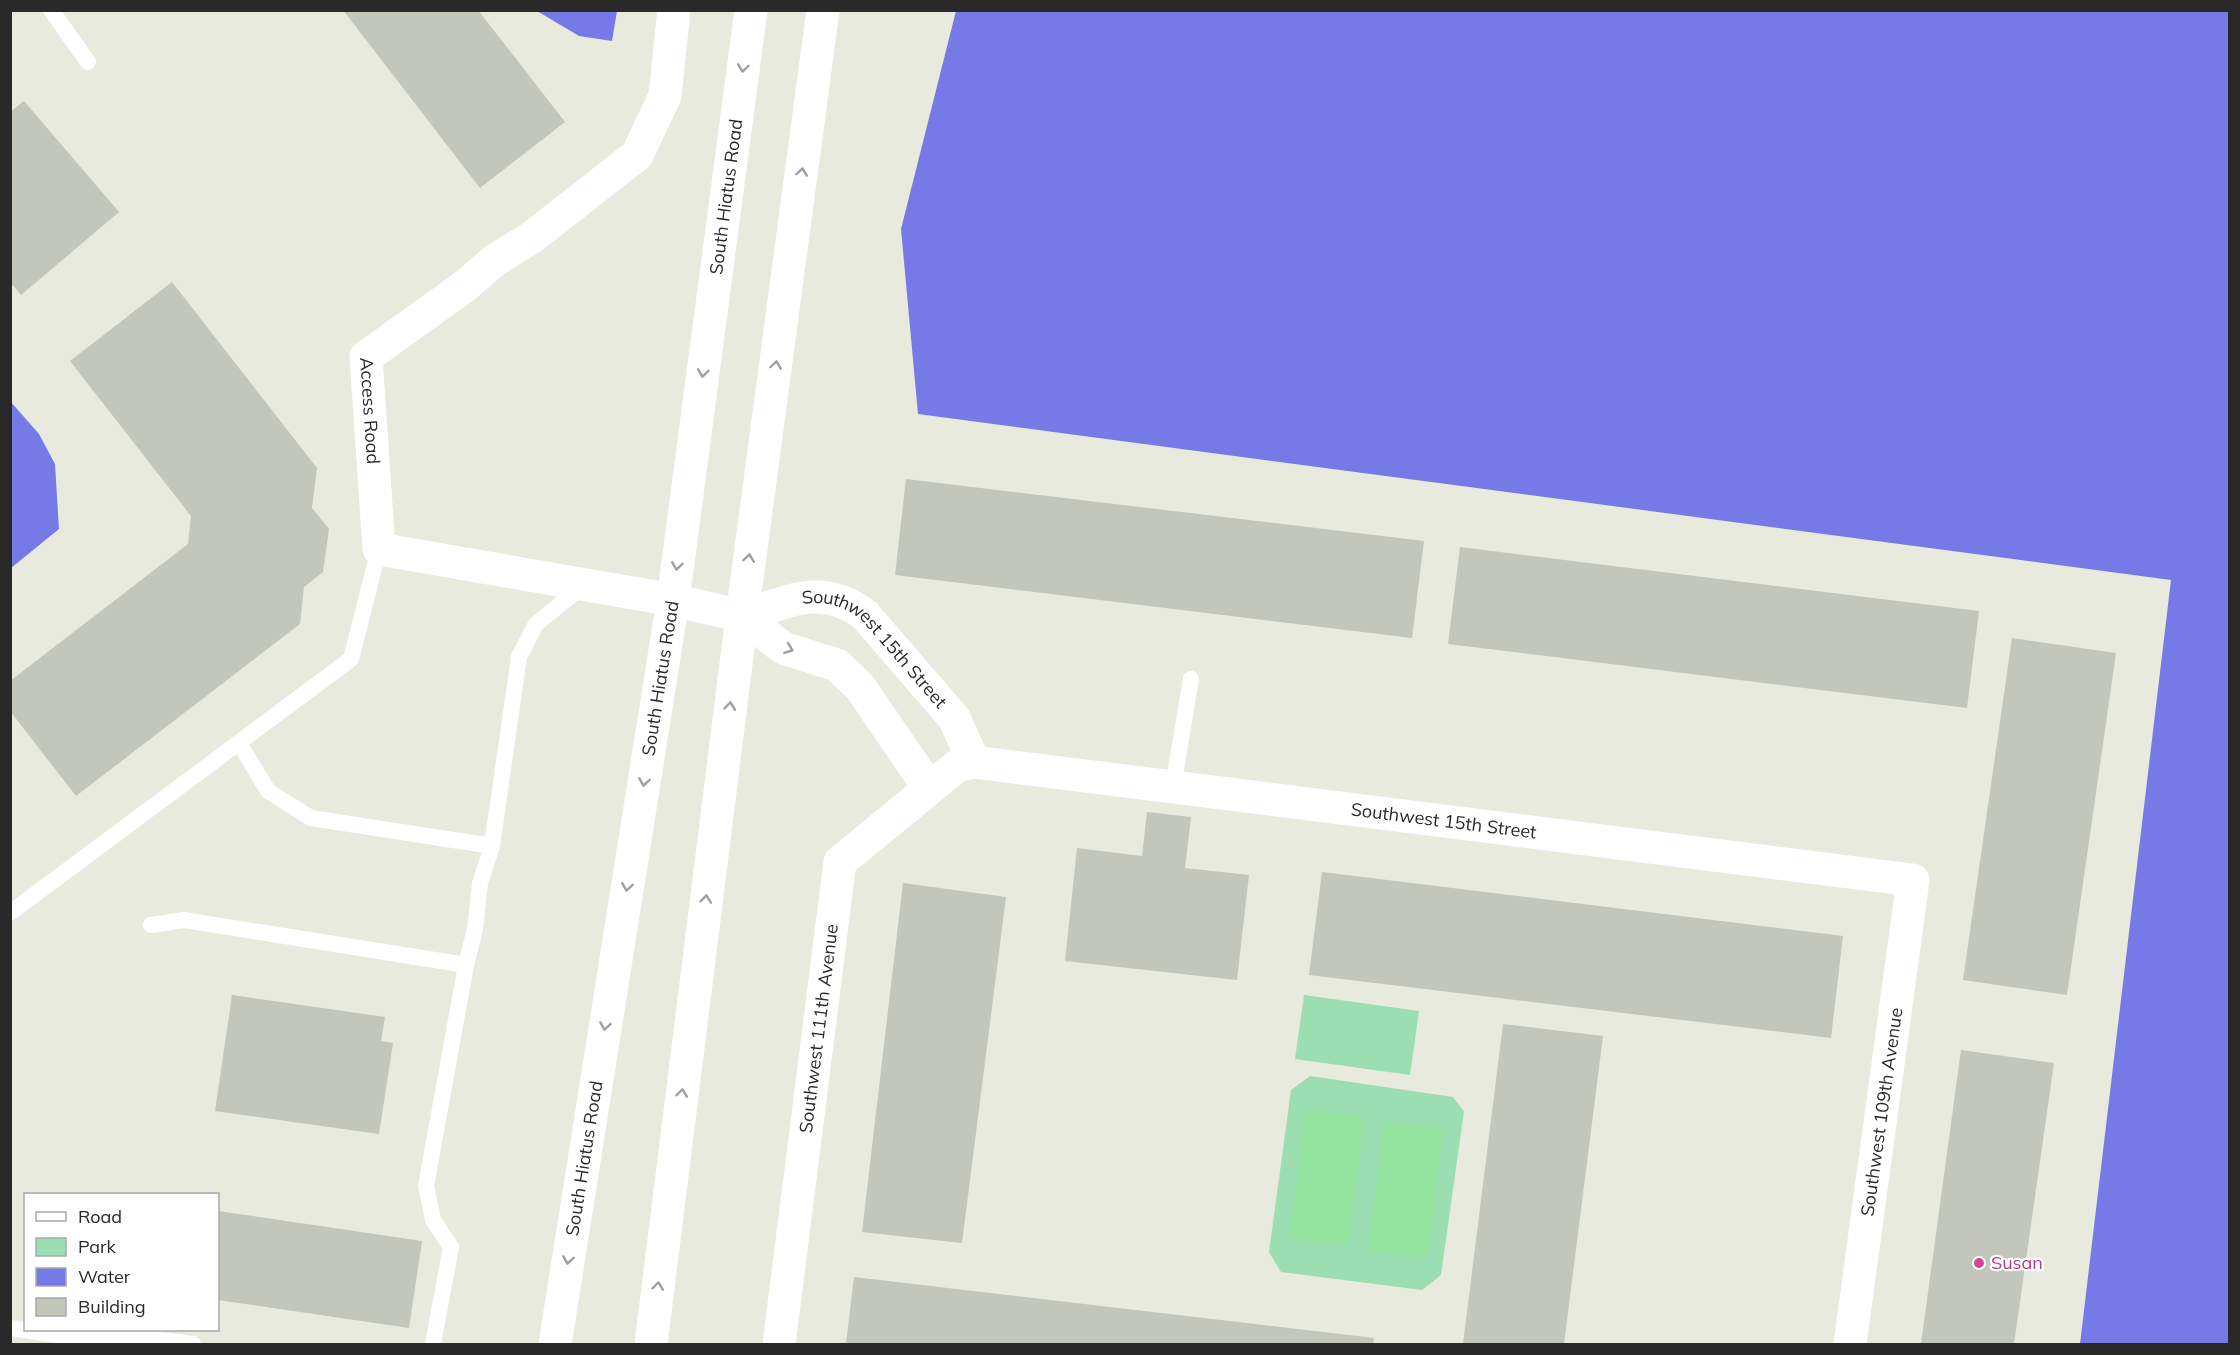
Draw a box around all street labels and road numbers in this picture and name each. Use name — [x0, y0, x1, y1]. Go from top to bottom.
street label: South Hiatus Road — [704, 117, 747, 276]
street label: Access Road — [355, 356, 385, 465]
street label: Southwest 15th Street — [801, 585, 952, 713]
street label: South Hiatus Road — [636, 599, 684, 758]
street label: Southwest 15th Street — [1350, 797, 1538, 844]
street label: Southwest 111th Avenue — [794, 923, 843, 1134]
street label: Southwest 109th Avenue — [1855, 1006, 1908, 1218]
street label: South Hiatus Road — [560, 1079, 608, 1238]

